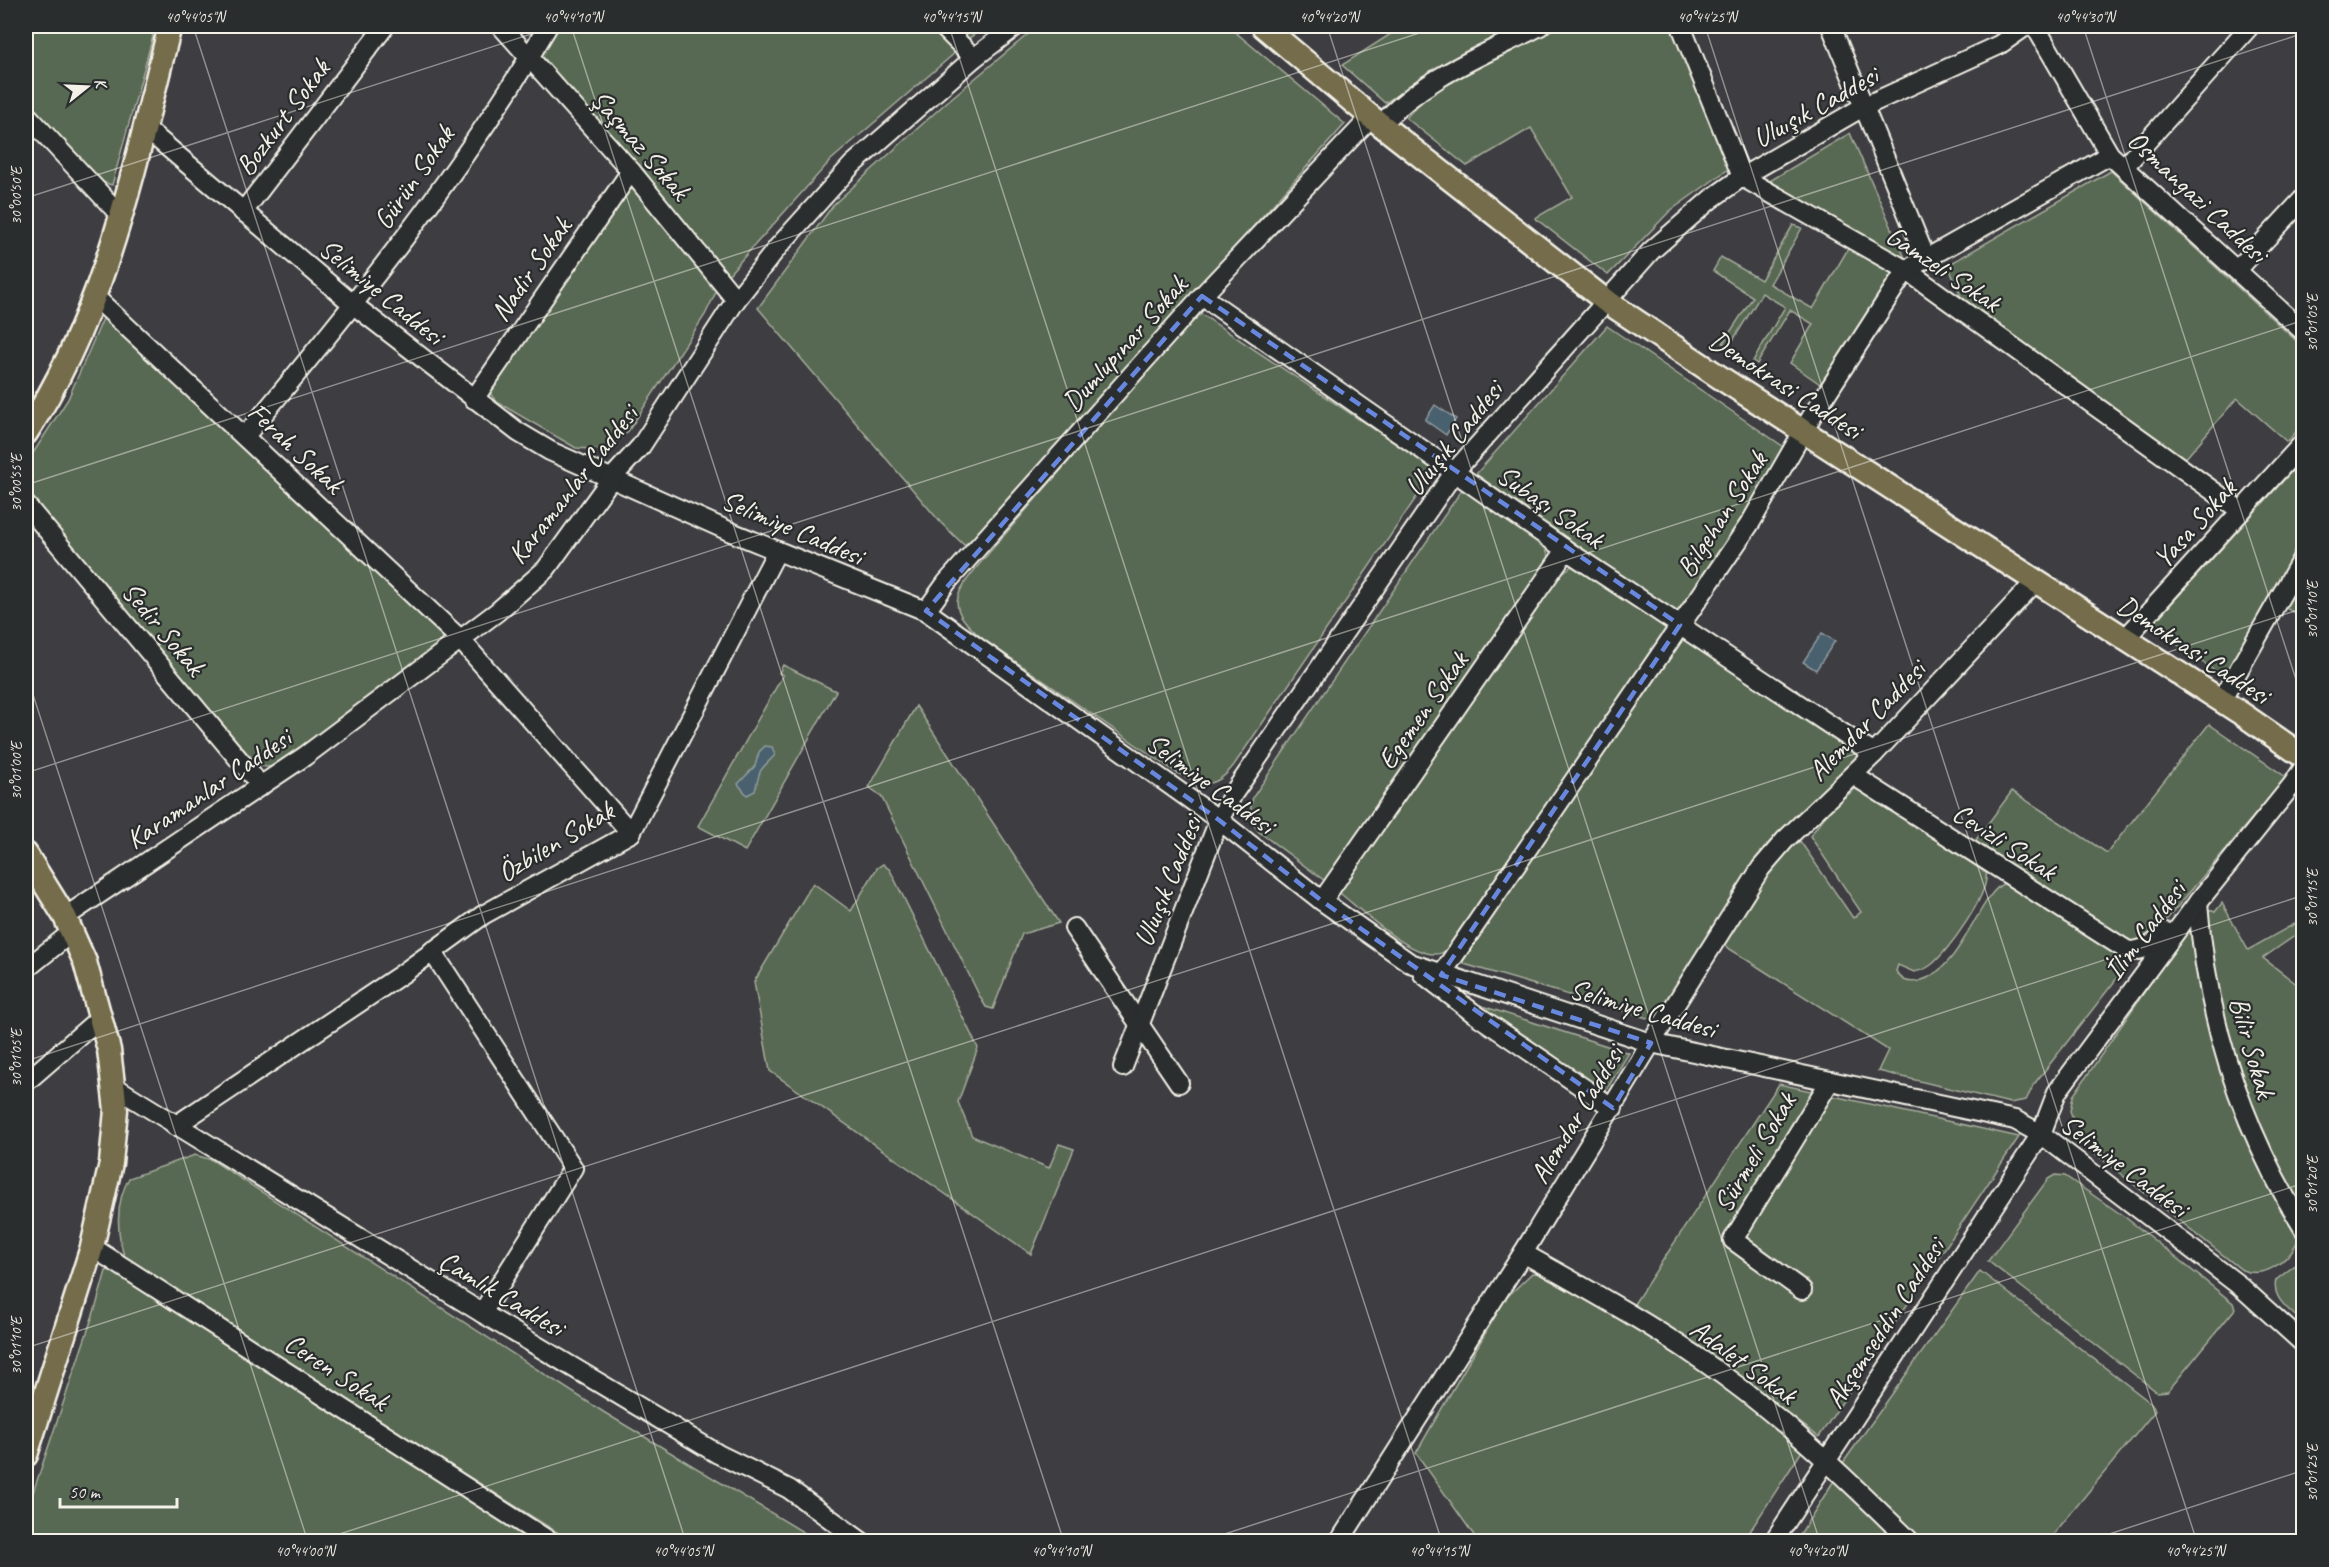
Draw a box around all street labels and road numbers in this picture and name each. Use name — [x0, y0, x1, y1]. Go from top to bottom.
street label: Bozkurt Sokak — [227, 51, 338, 182]
street label: Uluışık Caddesi — [1746, 56, 1887, 155]
street label: Şaşmaz Sokak — [583, 82, 700, 209]
street label: Gürün Sokak — [365, 117, 463, 236]
street label: Osmangazi Caddesi — [2120, 123, 2278, 273]
street label: Nadir Sokak — [482, 209, 580, 328]
street label: Gamzeli Sokak — [1880, 217, 2009, 321]
street label: Selimiye Caddesi — [312, 230, 454, 355]
street label: Dumlupınar Sokak — [1054, 266, 1196, 418]
street label: Demokrasi Caddesi — [1703, 322, 1872, 449]
street label: Uluışık Caddesi — [1396, 371, 1513, 503]
street label: Ferah Sokak — [240, 394, 353, 502]
street label: Karamanlar Caddesi — [500, 395, 648, 571]
street label: Bilgehan Sokak — [1668, 444, 1776, 583]
street label: Subaşı Sokak — [1490, 457, 1613, 557]
street label: Yasa Sokak — [2145, 470, 2245, 575]
street label: Selimiye Caddesi — [717, 482, 872, 574]
street label: Sedir Sokak — [114, 574, 215, 684]
street label: Demokrasi Caddesi — [2111, 587, 2280, 714]
street label: Egemen Sokak — [1369, 643, 1477, 776]
street label: Alemdar Caddesi — [1800, 650, 1935, 788]
street label: Karamanlar Caddesi — [119, 718, 301, 857]
street label: Selimiye Caddesi — [1140, 725, 1285, 844]
street label: Özbilen Sokak — [491, 792, 621, 890]
street label: Cevizli Sokak — [1946, 795, 2065, 889]
street label: Uluışık Caddesi — [1125, 807, 1211, 952]
street label: İlim Caddesi — [2096, 871, 2195, 987]
street label: Selimiye Caddesi — [1566, 971, 1724, 1047]
street label: Bilir Sokak — [2221, 993, 2284, 1104]
street label: Alemdar Caddesi — [1522, 1036, 1633, 1190]
street label: Sürmeli Sokak — [1705, 1085, 1805, 1218]
street label: Selimiye Caddesi — [2054, 1106, 2198, 1227]
street label: Akşemseddin Caddesi — [1817, 1229, 1954, 1415]
street label: Çamlık Caddesi — [432, 1242, 574, 1347]
street label: Adalet Sokak — [1684, 1311, 1805, 1413]
street label: Ceren Sokak — [278, 1325, 398, 1419]

